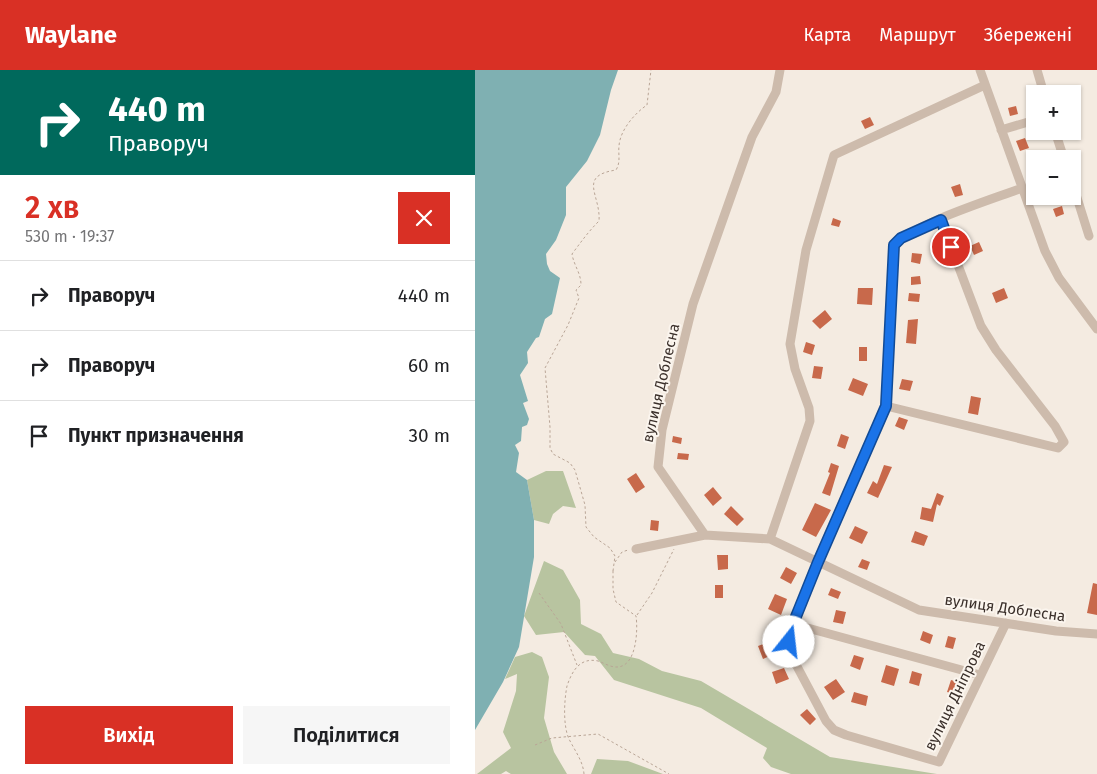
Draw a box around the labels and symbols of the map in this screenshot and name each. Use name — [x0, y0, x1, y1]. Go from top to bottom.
pin — [930, 226, 972, 268]
street label: вулиця Доблесна — [639, 322, 683, 444]
street label: вулиця Доблесна — [944, 591, 1066, 625]
position arrow — [762, 615, 814, 667]
street label: вулиця Дніпрова — [921, 638, 989, 754]

